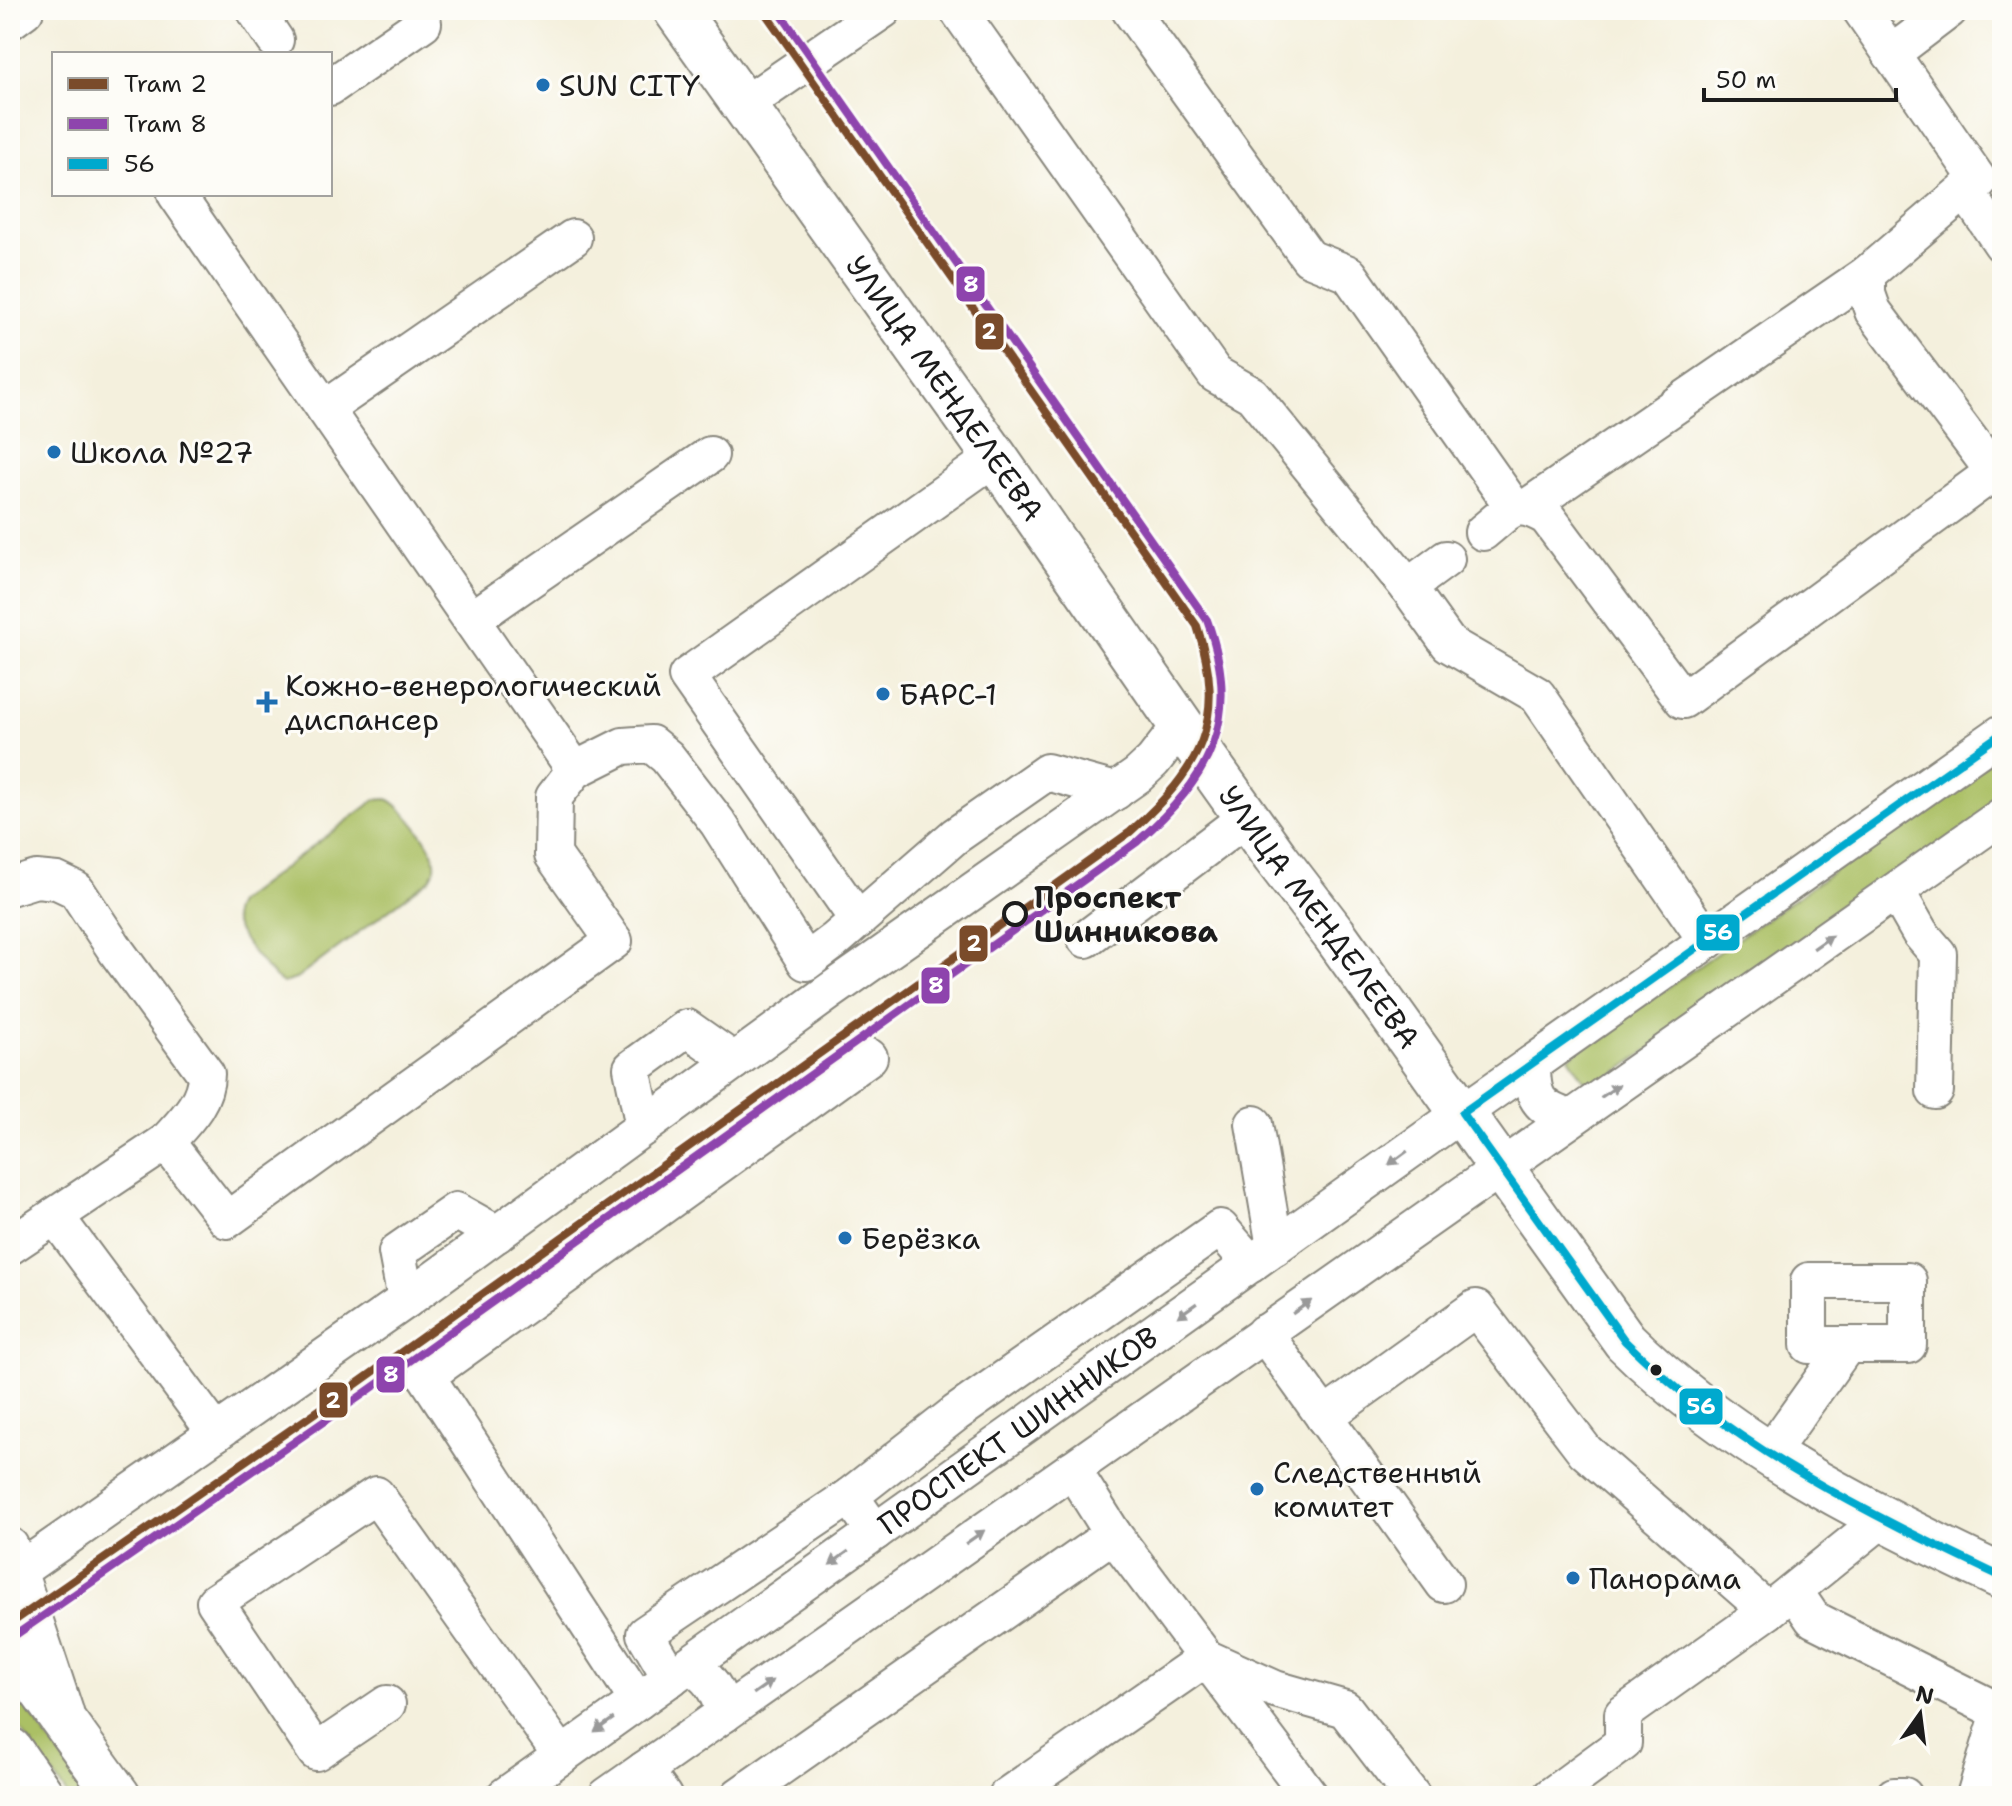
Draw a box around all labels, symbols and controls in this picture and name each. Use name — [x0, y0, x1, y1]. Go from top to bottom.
legend — [52, 52, 332, 196]
scale bar — [1704, 52, 1896, 102]
text: 50 m — [1716, 64, 1776, 96]
place label: SUN CITY — [559, 65, 700, 106]
text: Tram 2 — [124, 68, 207, 100]
marker: SUN CITY — [534, 76, 552, 94]
text: Tram 8 — [124, 108, 207, 140]
text: 56 — [124, 148, 155, 180]
street label: УЛИЦА МЕНДЕЛЕЕВА — [837, 247, 1054, 529]
line badge: 8 — [955, 265, 986, 303]
text: 8 — [963, 270, 979, 299]
line badge: 2 — [974, 312, 1005, 351]
text: 2 — [981, 317, 997, 346]
place label: Школа №27 — [70, 432, 254, 473]
marker: Школа №27 — [45, 443, 63, 461]
place label: Кожно-венерологический диспансер — [285, 665, 661, 740]
place label: БАРС-1 — [899, 674, 997, 715]
marker: БАРС-1 — [874, 685, 892, 703]
marker: Кожно-венерологический диспансер — [256, 691, 278, 713]
street label: УЛИЦА МЕНДЕЛЕЕВА — [1210, 777, 1430, 1057]
place label: Проспект Шинникова — [1034, 877, 1218, 952]
marker: Проспект Шинникова — [1003, 902, 1027, 926]
line badge: 56 — [1695, 913, 1741, 952]
text: 56 — [1703, 918, 1733, 947]
line badge: 2 — [958, 924, 989, 963]
text: 2 — [966, 929, 982, 958]
one-way arrow — [1812, 935, 1833, 950]
line badge: 8 — [920, 966, 951, 1005]
text: 8 — [928, 971, 944, 1000]
one-way arrow — [1599, 1084, 1620, 1099]
one-way arrow — [1388, 1150, 1409, 1166]
place label: Берёзка — [861, 1218, 980, 1259]
marker: Берёзка — [836, 1229, 854, 1247]
one-way arrow — [1292, 1300, 1313, 1315]
one-way arrow — [1176, 1301, 1197, 1317]
street label: ПРОСПЕКТ ШИННИКОВ — [870, 1316, 1166, 1544]
line badge: 8 — [375, 1355, 406, 1394]
text: 8 — [383, 1360, 399, 1389]
unlabelled marker — [1648, 1362, 1664, 1378]
line badge: 2 — [318, 1381, 349, 1419]
text: 2 — [325, 1386, 341, 1415]
line badge: 56 — [1678, 1387, 1724, 1426]
text: 56 — [1686, 1392, 1716, 1421]
place label: Следственный комитет — [1273, 1452, 1481, 1527]
marker: Следственный комитет — [1248, 1480, 1266, 1498]
one-way arrow — [965, 1530, 986, 1545]
one-way arrow — [828, 1550, 849, 1565]
place label: Панорама — [1589, 1558, 1741, 1599]
marker: Панорама — [1564, 1569, 1582, 1587]
north arrow — [1880, 1674, 1960, 1754]
text: N — [1913, 1679, 1937, 1711]
one-way arrow — [752, 1680, 773, 1695]
one-way arrow — [594, 1717, 614, 1733]

